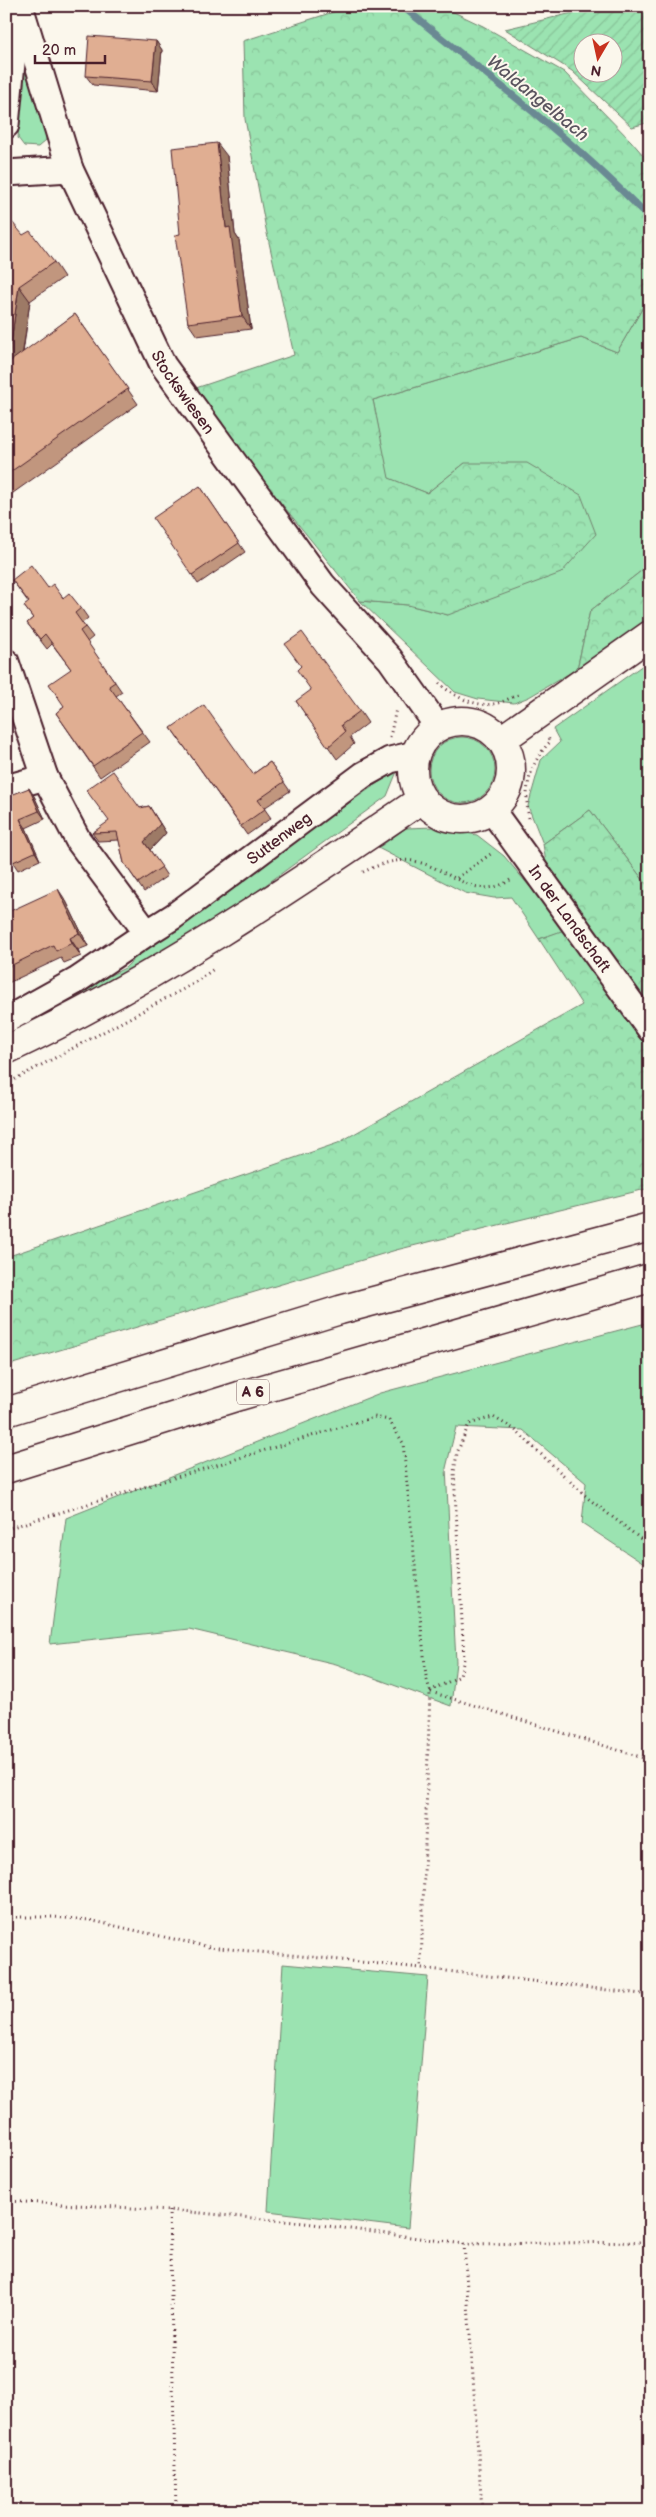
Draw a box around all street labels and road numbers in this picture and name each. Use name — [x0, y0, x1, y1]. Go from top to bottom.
street label: Stockswiesen — [146, 348, 218, 438]
street label: Suttenweg — [244, 809, 316, 869]
street label: In der Landschaft — [524, 862, 614, 977]
road number: A 6 — [237, 1380, 269, 1404]

